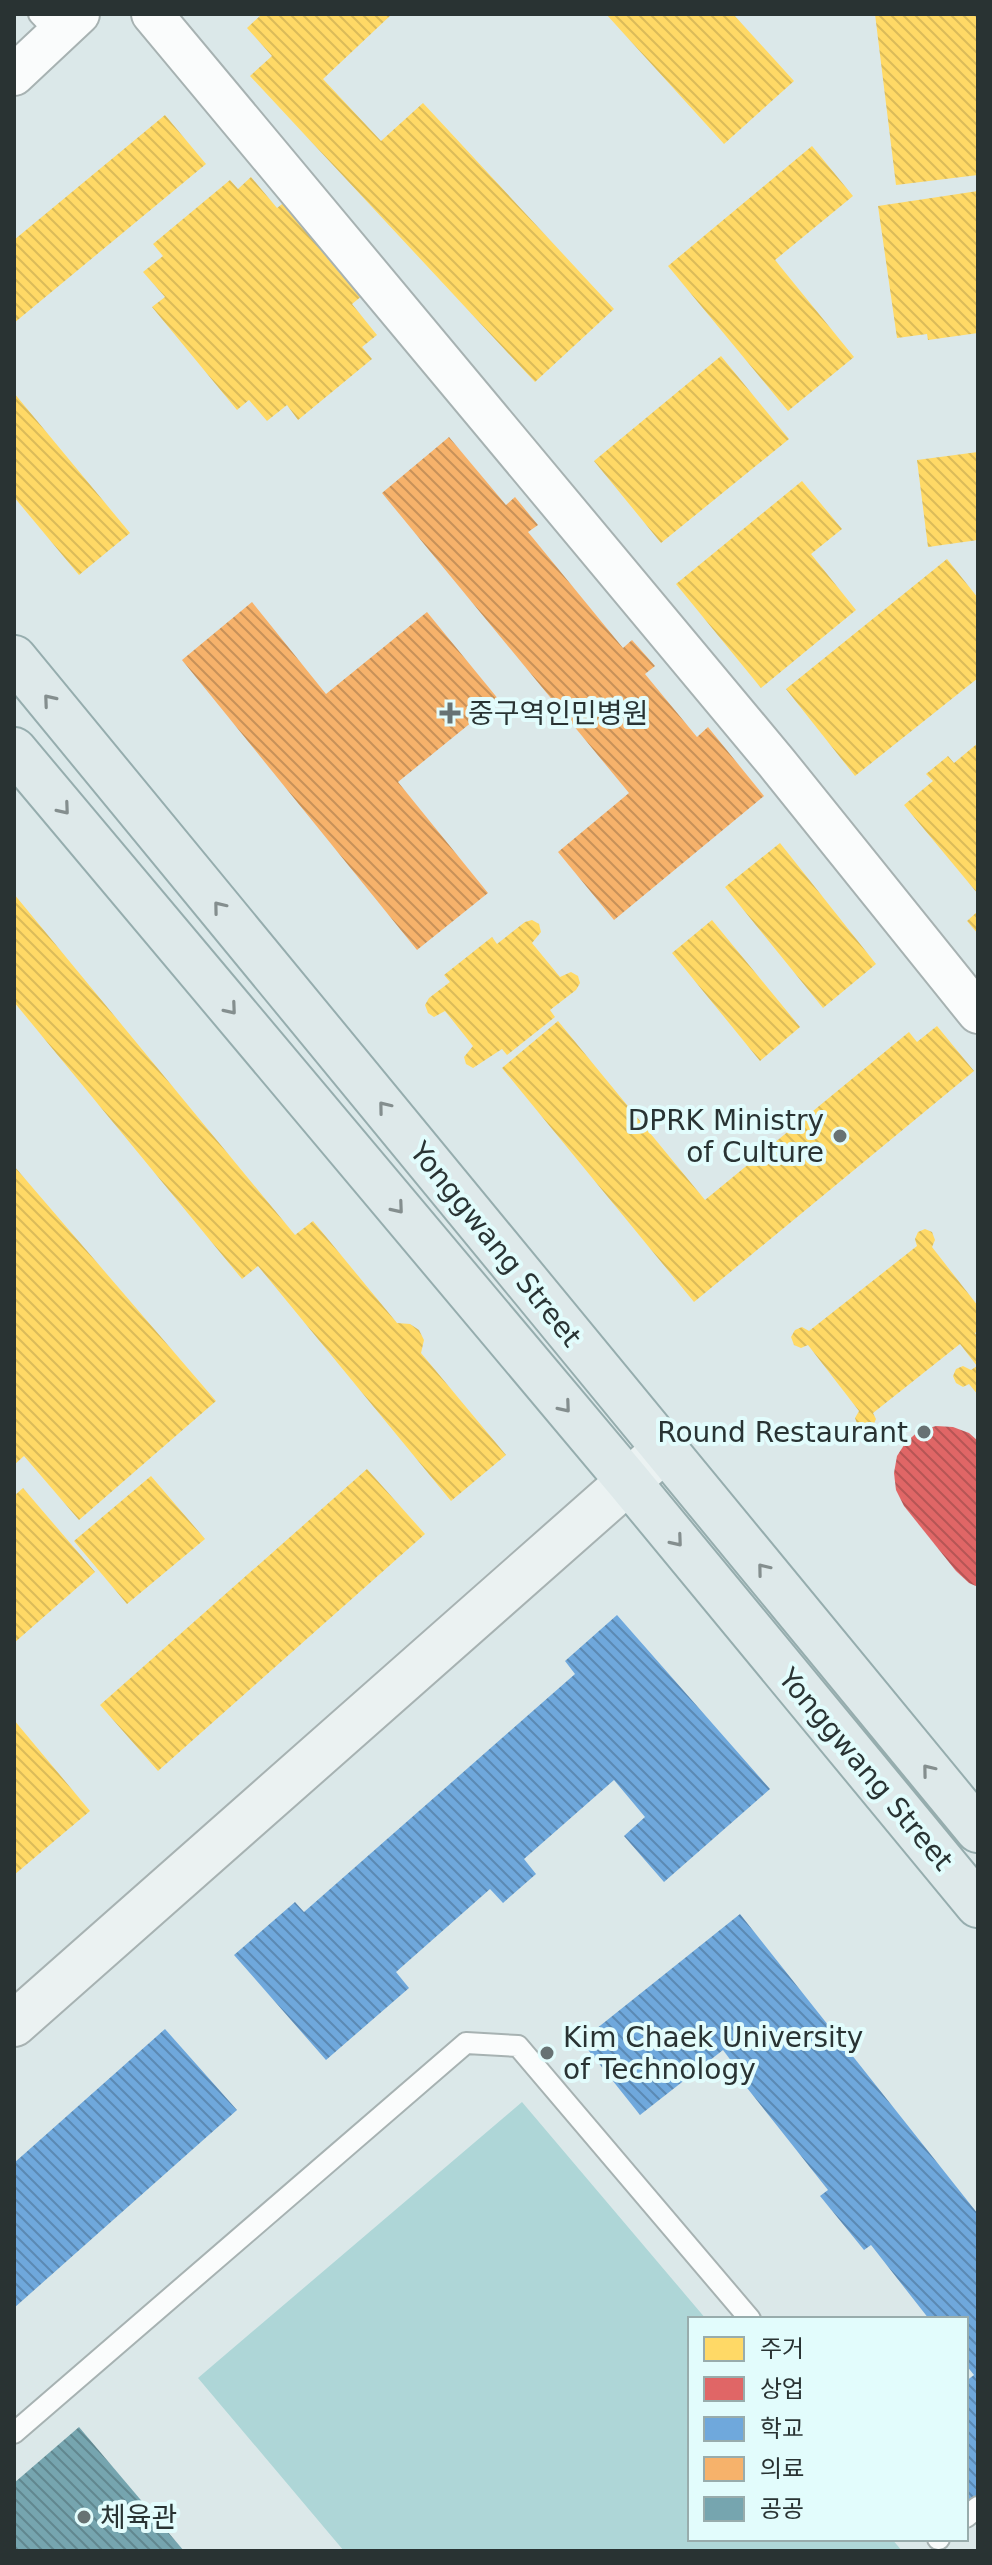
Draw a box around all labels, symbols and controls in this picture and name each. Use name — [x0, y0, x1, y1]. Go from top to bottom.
one-way arrow — [44, 695, 59, 709]
place label: 중구역인민병원 — [468, 697, 648, 730]
marker: 중구역인민병원 — [439, 702, 461, 724]
one-way arrow — [54, 800, 69, 815]
one-way arrow — [214, 901, 229, 916]
one-way arrow — [221, 999, 236, 1014]
one-way arrow — [379, 1102, 394, 1117]
place label: DPRK Ministry of Culture — [628, 1104, 824, 1169]
marker: DPRK Ministry of Culture — [831, 1127, 849, 1145]
street label: Yonggwang Street — [402, 1135, 588, 1353]
one-way arrow — [388, 1199, 403, 1213]
one-way arrow — [555, 1398, 570, 1412]
place label: Round Restaurant — [657, 1416, 908, 1449]
marker: Round Restaurant — [915, 1423, 933, 1441]
one-way arrow — [667, 1532, 682, 1547]
one-way arrow — [759, 1563, 773, 1578]
street label: Yonggwang Street — [771, 1661, 960, 1877]
one-way arrow — [924, 1764, 938, 1779]
place label: Kim Chaek University of Technology — [563, 2021, 863, 2086]
marker: Kim Chaek University of Technology — [538, 2044, 556, 2062]
legend — [688, 2317, 968, 2541]
text: 주거 — [760, 2335, 804, 2363]
text: 상업 — [760, 2375, 804, 2403]
text: 학교 — [760, 2415, 804, 2443]
text: 의료 — [760, 2455, 804, 2483]
text: 공공 — [760, 2495, 804, 2523]
place label: 체육관 — [100, 2501, 177, 2534]
marker: 체육관 — [75, 2508, 93, 2526]

